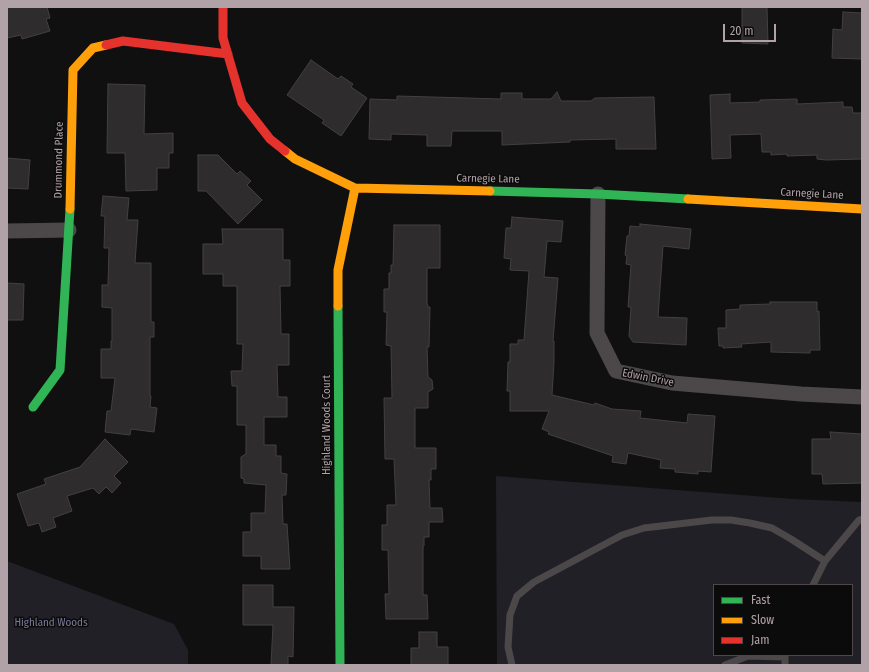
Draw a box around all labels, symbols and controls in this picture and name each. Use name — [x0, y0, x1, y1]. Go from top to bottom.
scale bar — [725, 16, 778, 42]
text: 20 m — [730, 24, 754, 38]
street label: Drummond Place — [52, 122, 66, 198]
street label: Carnegie Lane — [456, 172, 520, 186]
street label: Carnegie Lane — [780, 186, 844, 202]
street label: Edwin Drive — [621, 367, 675, 389]
street label: Highland Woods Court — [320, 375, 334, 475]
legend — [713, 584, 853, 656]
text: Fast — [751, 593, 770, 607]
text: Slow — [751, 613, 774, 627]
park label: Highland Woods — [14, 616, 88, 630]
text: Jam — [751, 633, 769, 647]

